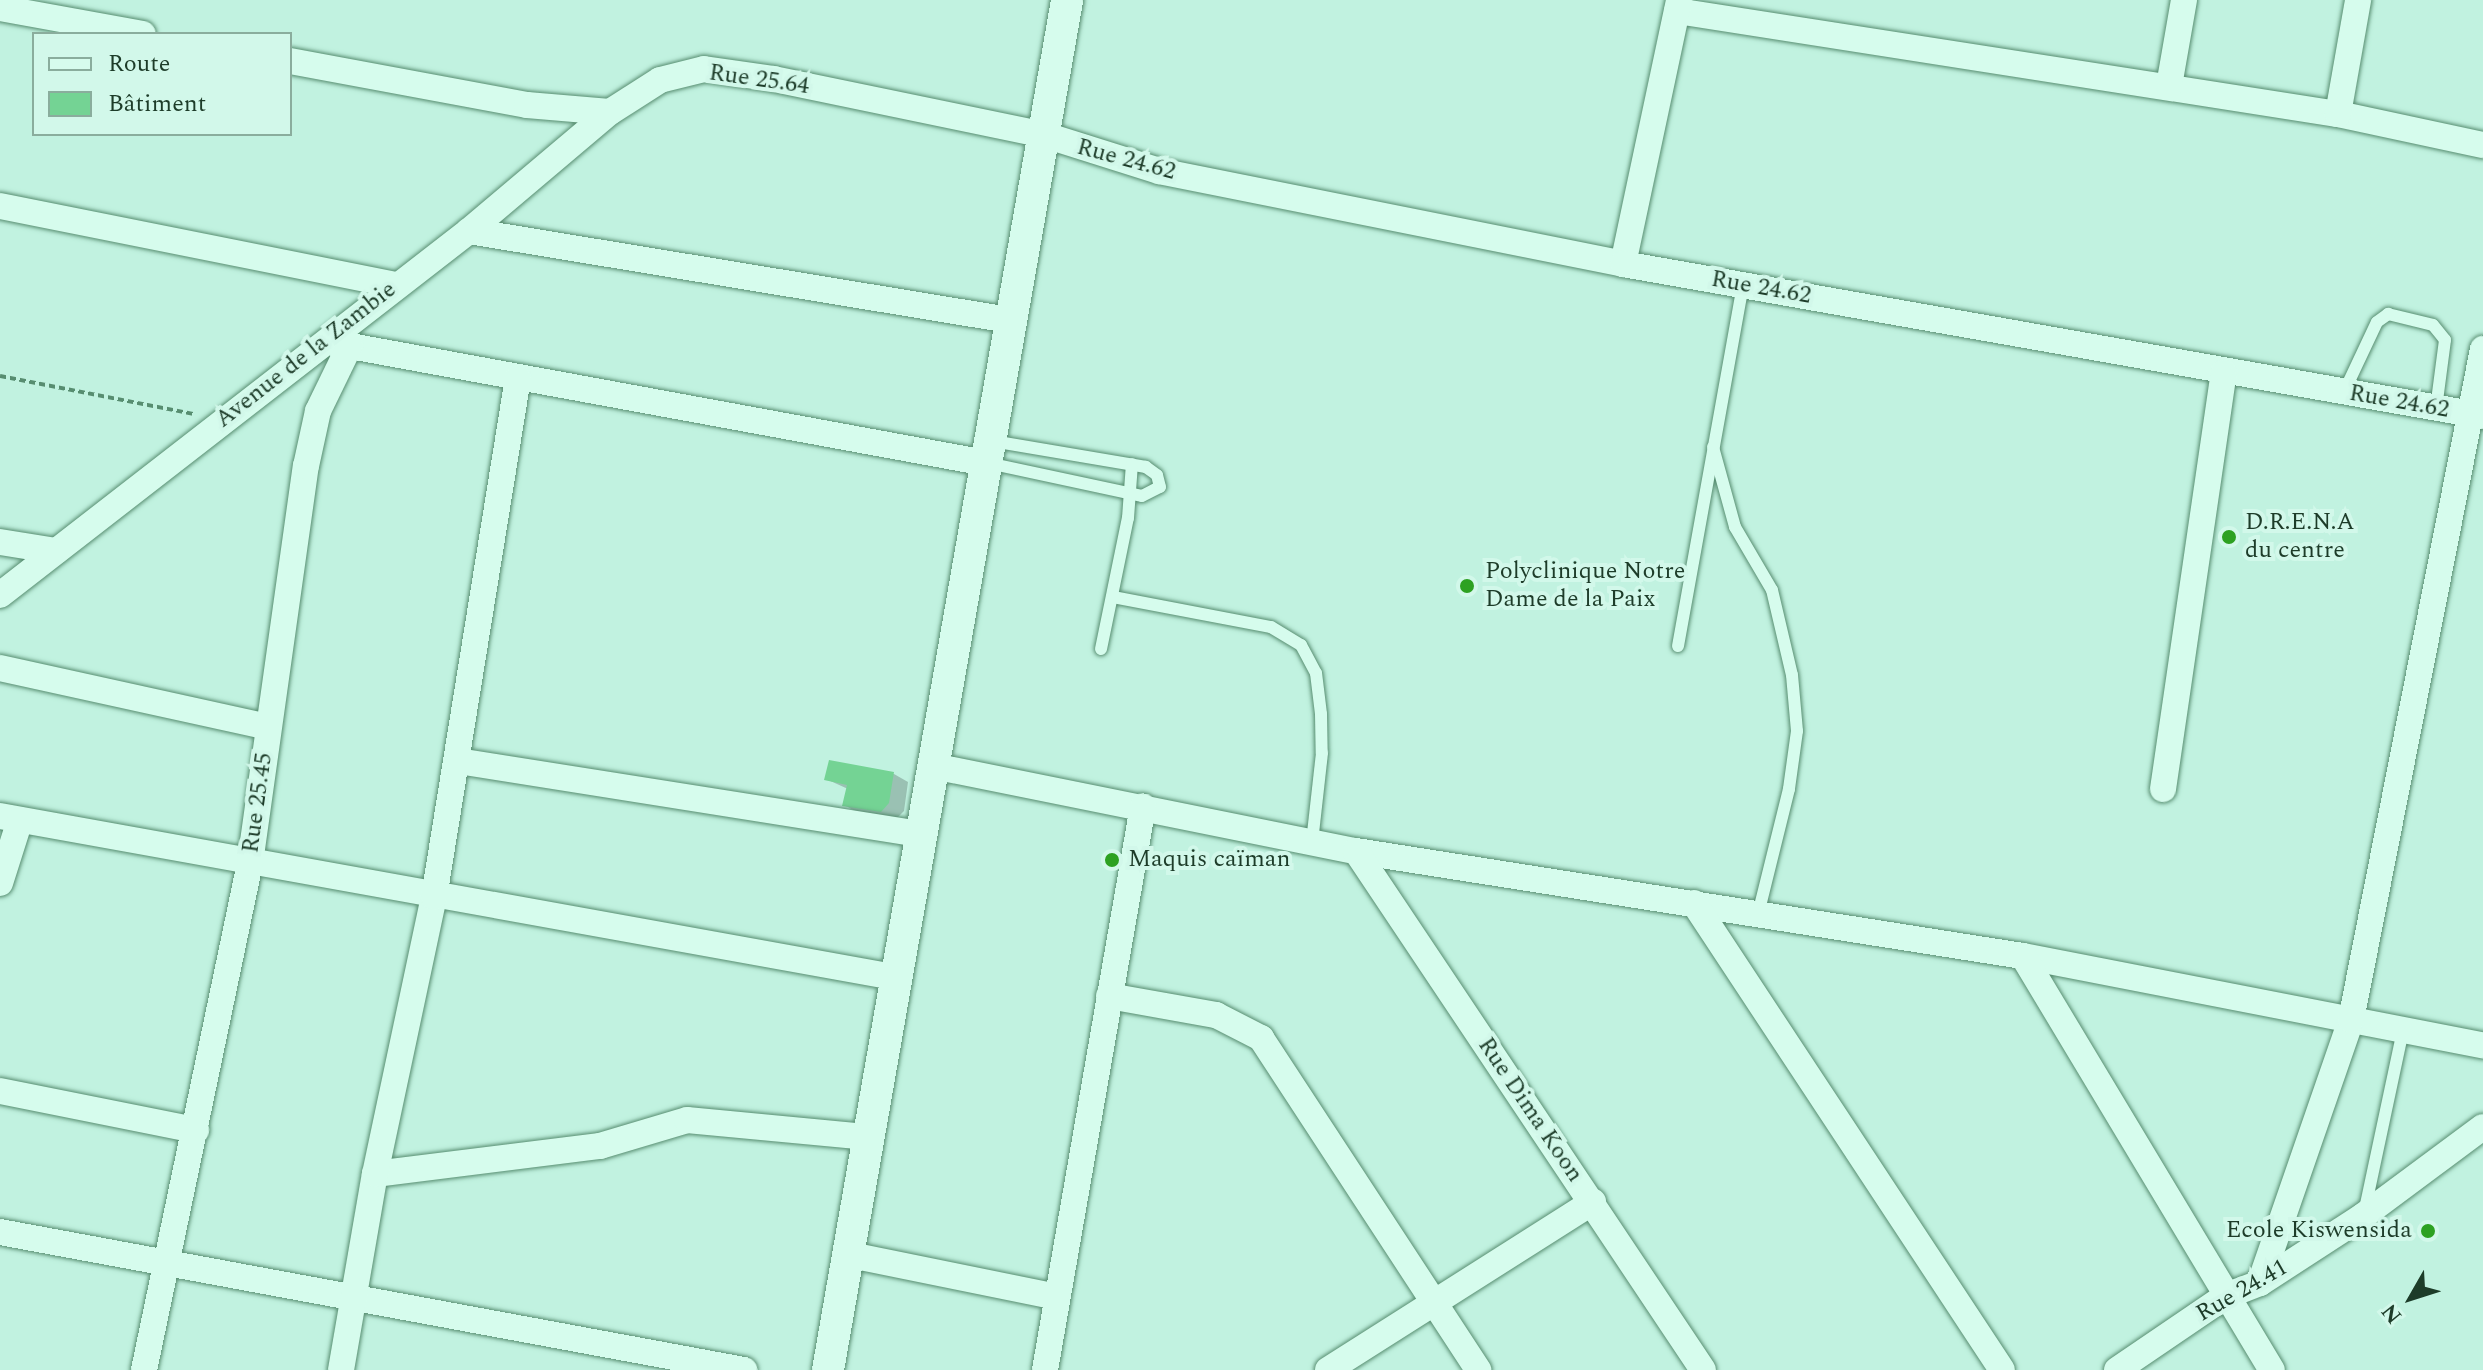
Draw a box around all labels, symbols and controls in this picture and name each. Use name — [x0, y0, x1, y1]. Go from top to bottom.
legend — [32, 32, 292, 136]
text: Route — [108, 46, 170, 82]
street label: Rue 25.64 — [707, 59, 811, 101]
text: Bâtiment — [108, 86, 206, 122]
street label: Rue 24.62 — [1074, 133, 1178, 187]
street label: Rue 24.62 — [1709, 265, 1813, 311]
street label: Avenue de la Zambie — [210, 276, 402, 434]
street label: Rue 24.62 — [2347, 379, 2451, 425]
place label: D.R.E.N.A du centre — [2245, 509, 2355, 565]
marker: D.R.E.N.A du centre — [2220, 528, 2238, 546]
place label: Polyclinique Notre Dame de la Paix — [1485, 558, 1685, 614]
marker: Polyclinique Notre Dame de la Paix — [1456, 575, 1478, 597]
street label: Rue 25.45 — [237, 751, 279, 855]
place label: Maquis caïman — [1128, 846, 1290, 874]
marker: Maquis caïman — [1103, 851, 1121, 869]
street label: Rue Dima Koon — [1471, 1032, 1589, 1188]
place label: Ecole Kiswensida — [2226, 1217, 2412, 1245]
marker: Ecole Kiswensida — [2419, 1222, 2437, 1240]
street label: Rue 24.41 — [2191, 1253, 2293, 1329]
north arrow — [2371, 1258, 2451, 1338]
text: N — [2373, 1296, 2410, 1331]

